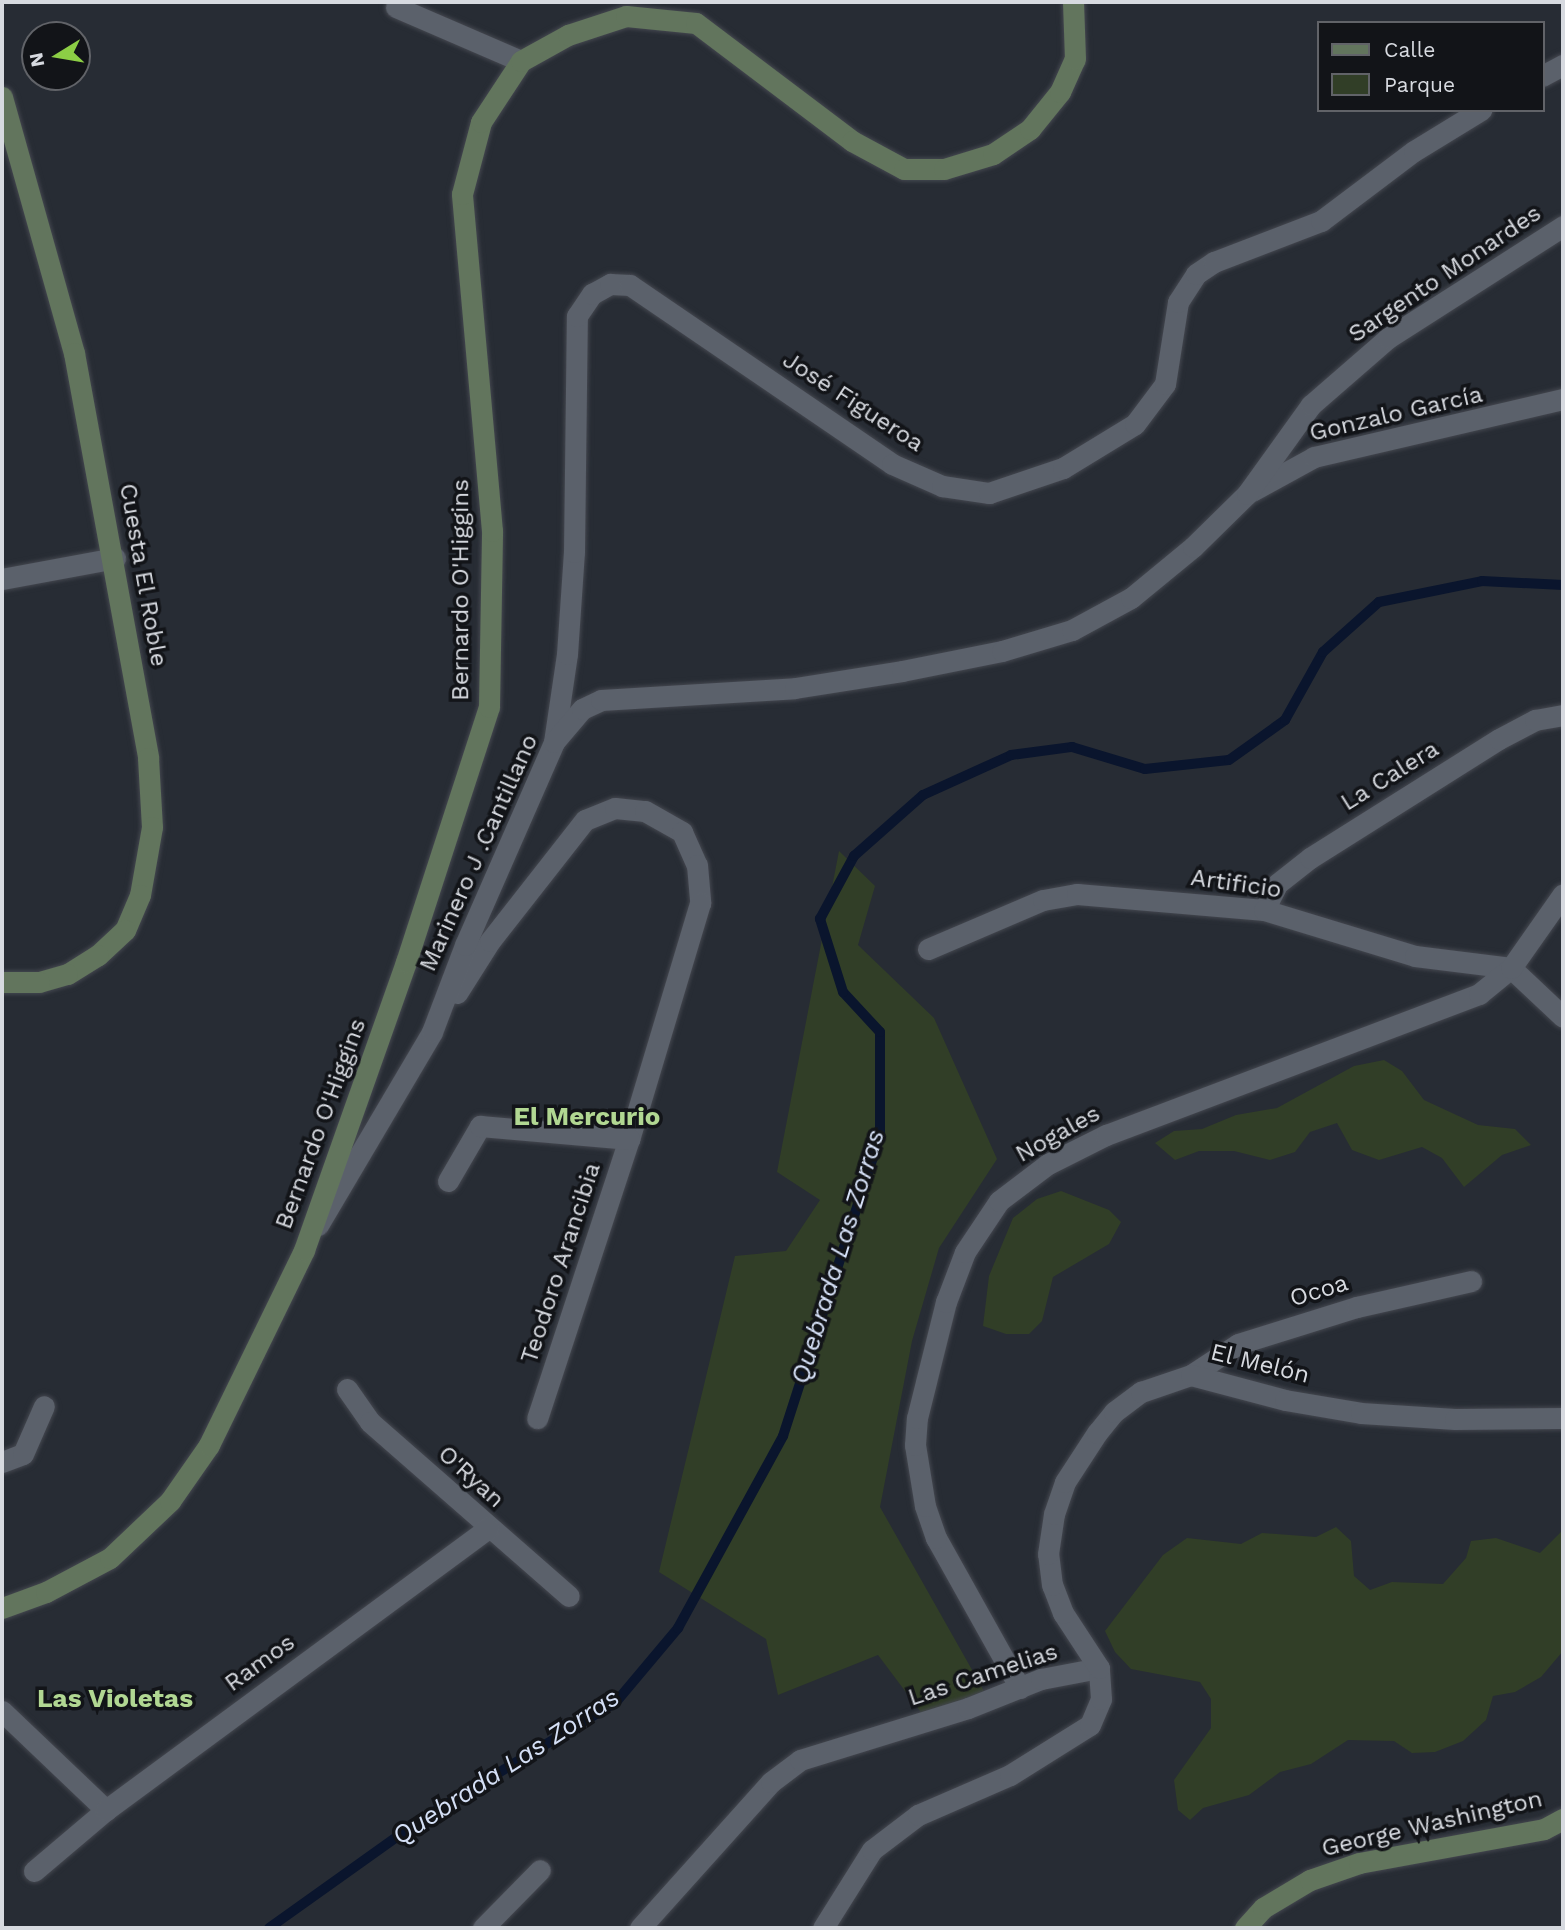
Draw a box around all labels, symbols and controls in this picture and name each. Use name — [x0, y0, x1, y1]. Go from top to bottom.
north arrow — [21, 21, 91, 91]
legend — [1316, 21, 1544, 112]
text: Calle — [1384, 37, 1435, 62]
text: N — [24, 51, 49, 69]
text: Parque — [1384, 72, 1455, 97]
street label: Sargento Monardes — [1343, 199, 1547, 349]
street label: José Figueroa — [777, 346, 929, 458]
street label: Gonzalo García — [1307, 380, 1485, 448]
street label: Bernardo O'Higgins — [447, 479, 475, 701]
street label: Cuesta El Roble — [113, 481, 173, 669]
street label: Marinero J .Cantillano — [414, 730, 544, 976]
street label: La Calera — [1336, 735, 1444, 817]
street label: Artificio — [1189, 863, 1283, 905]
street label: Bernardo O'Higgins — [270, 1015, 372, 1233]
street label: Nogales — [1011, 1099, 1105, 1169]
district label: El Mercurio — [513, 1101, 661, 1133]
water label: Quebrada Las Zorras — [784, 1126, 892, 1388]
street label: Teodoro Arancibia — [515, 1159, 607, 1367]
street label: Ocoa — [1286, 1269, 1352, 1313]
street label: El Melón — [1207, 1338, 1313, 1390]
street label: O'Ryan — [432, 1440, 510, 1514]
street label: Ramos — [219, 1628, 301, 1698]
street label: Las Camelias — [905, 1637, 1061, 1713]
water label: Quebrada Las Zorras — [387, 1682, 625, 1852]
district label: Las Violetas — [37, 1683, 193, 1715]
street label: George Washington — [1319, 1785, 1545, 1863]

